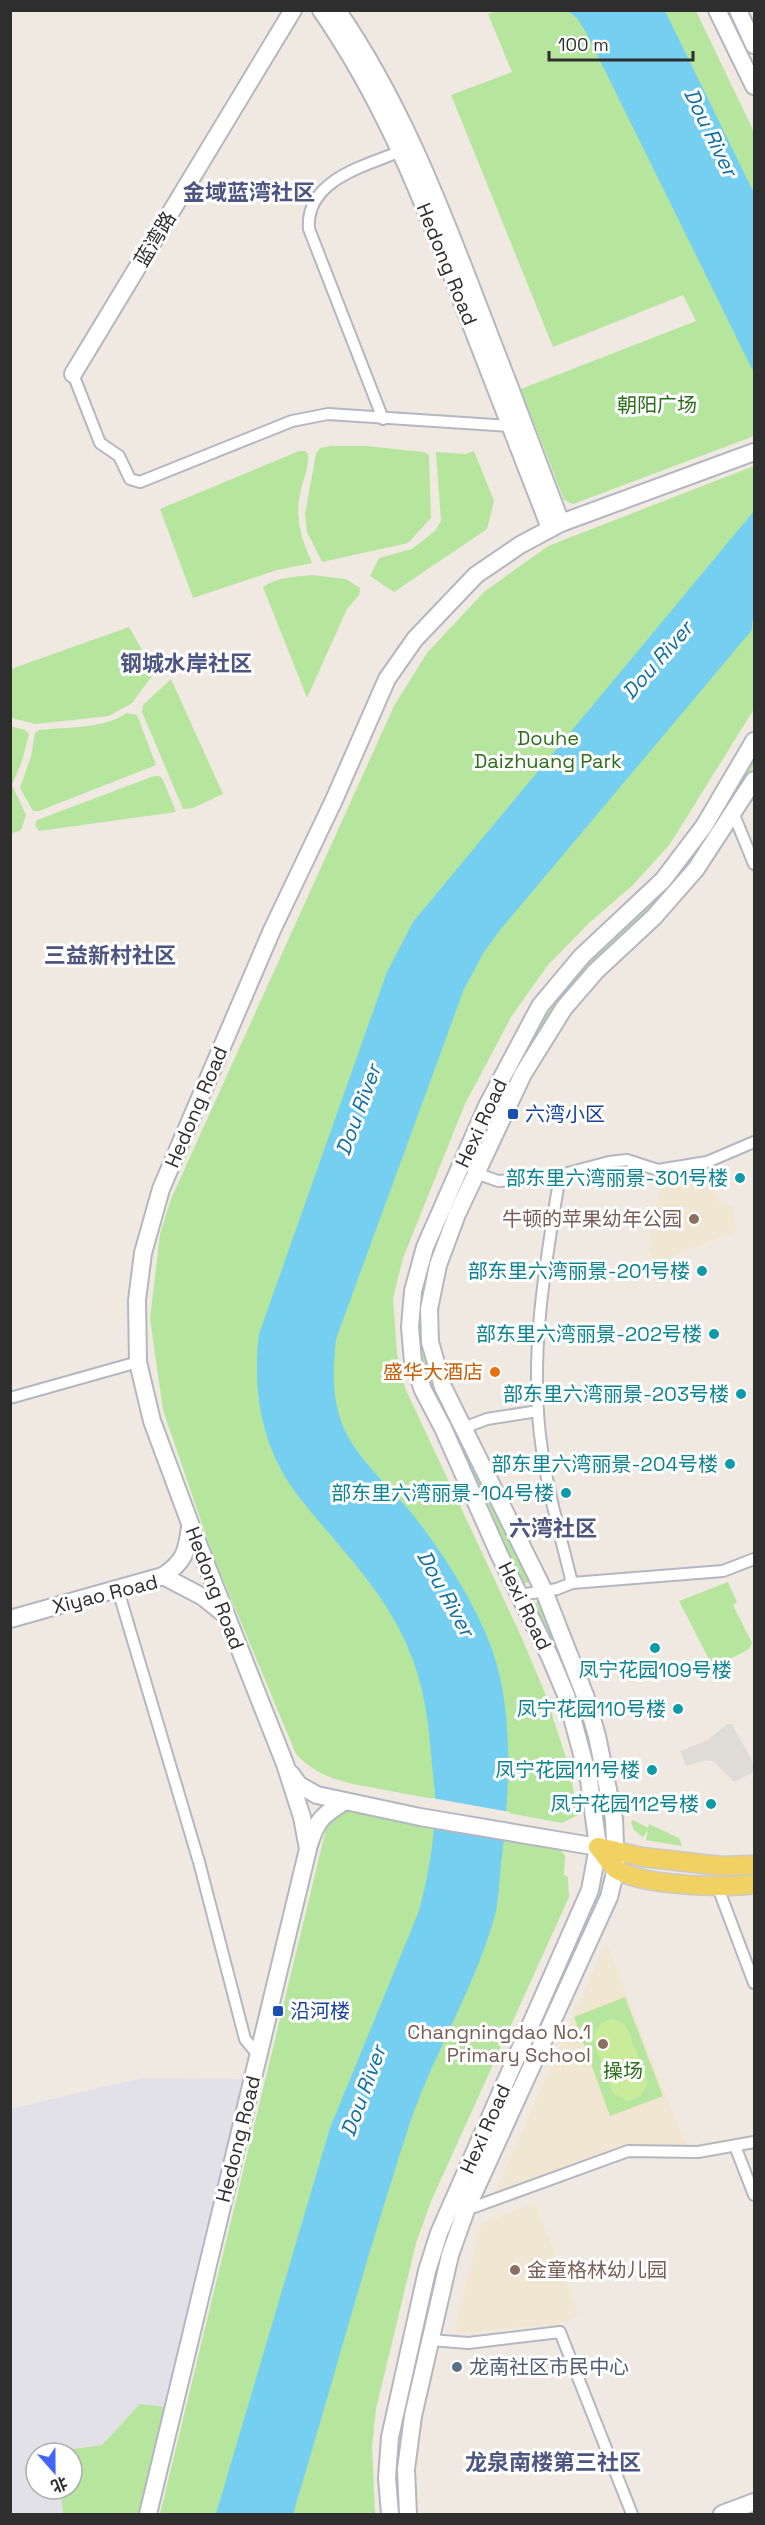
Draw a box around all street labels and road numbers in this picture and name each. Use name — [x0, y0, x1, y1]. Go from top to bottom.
street label: Hedong Road — [411, 199, 483, 329]
street label: 蓝湾路 — [128, 207, 182, 271]
street label: Hedong Road — [159, 1042, 233, 1172]
street label: Hexi Road — [449, 1074, 513, 1172]
street label: Hedong Road — [180, 1523, 250, 1653]
street label: Hexi Road — [492, 1557, 558, 1655]
street label: Xiyao Road — [50, 1568, 160, 1620]
street label: Hedong Road — [210, 2073, 266, 2205]
street label: Hexi Road — [454, 2080, 516, 2178]

